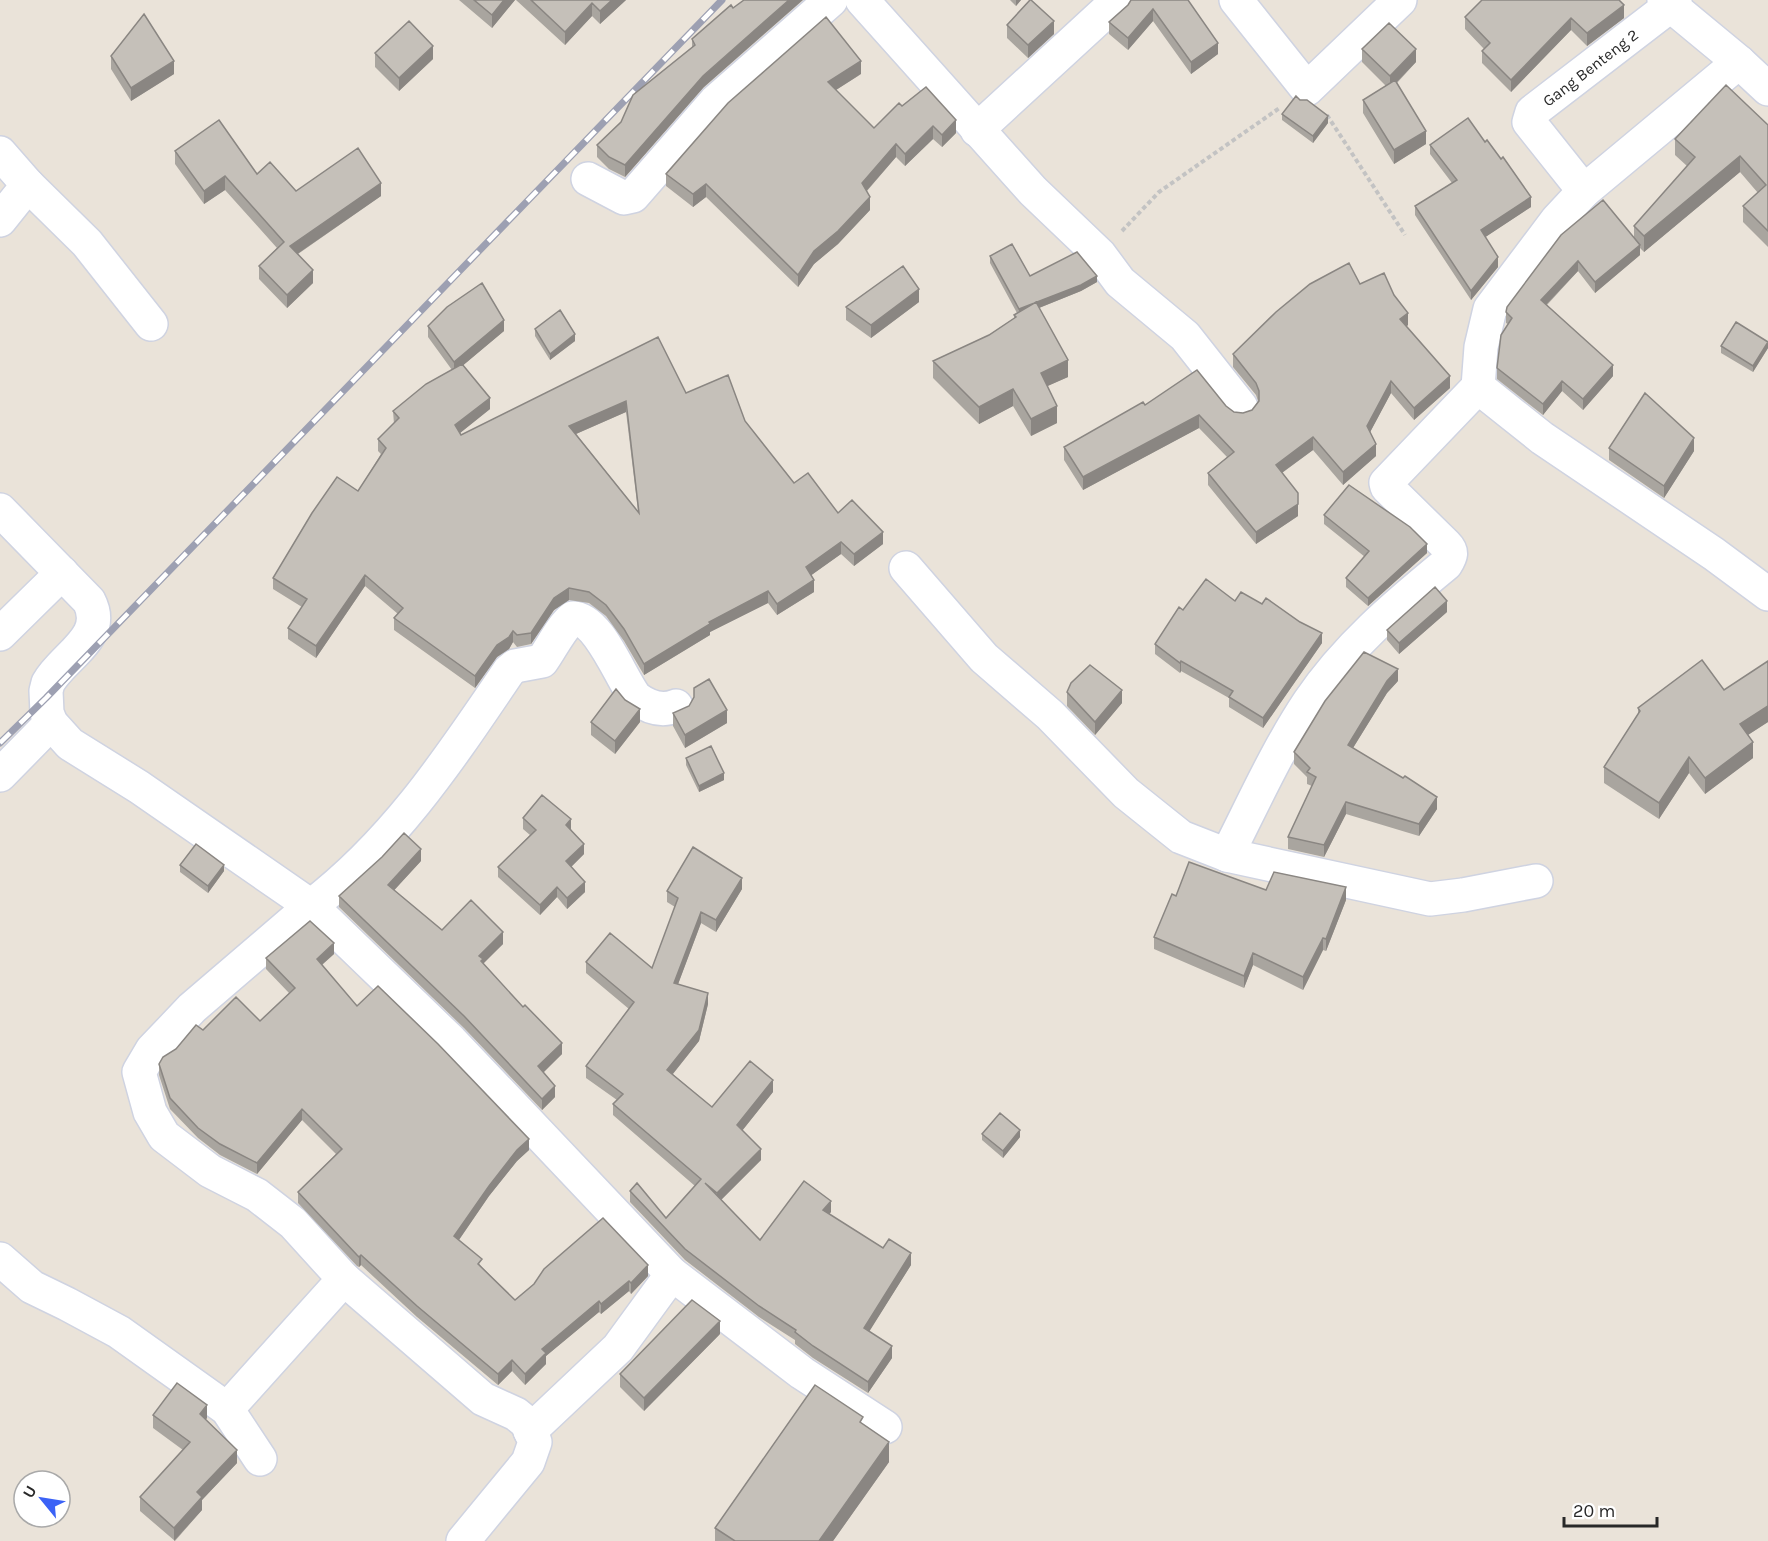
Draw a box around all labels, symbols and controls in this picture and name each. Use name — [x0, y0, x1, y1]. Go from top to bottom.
street label: Gang Benteng 2 — [1539, 25, 1642, 110]
north arrow — [12, 1469, 72, 1529]
text: U — [18, 1482, 40, 1501]
scale bar — [1564, 1490, 1657, 1528]
text: 20 m — [1573, 1500, 1615, 1522]

